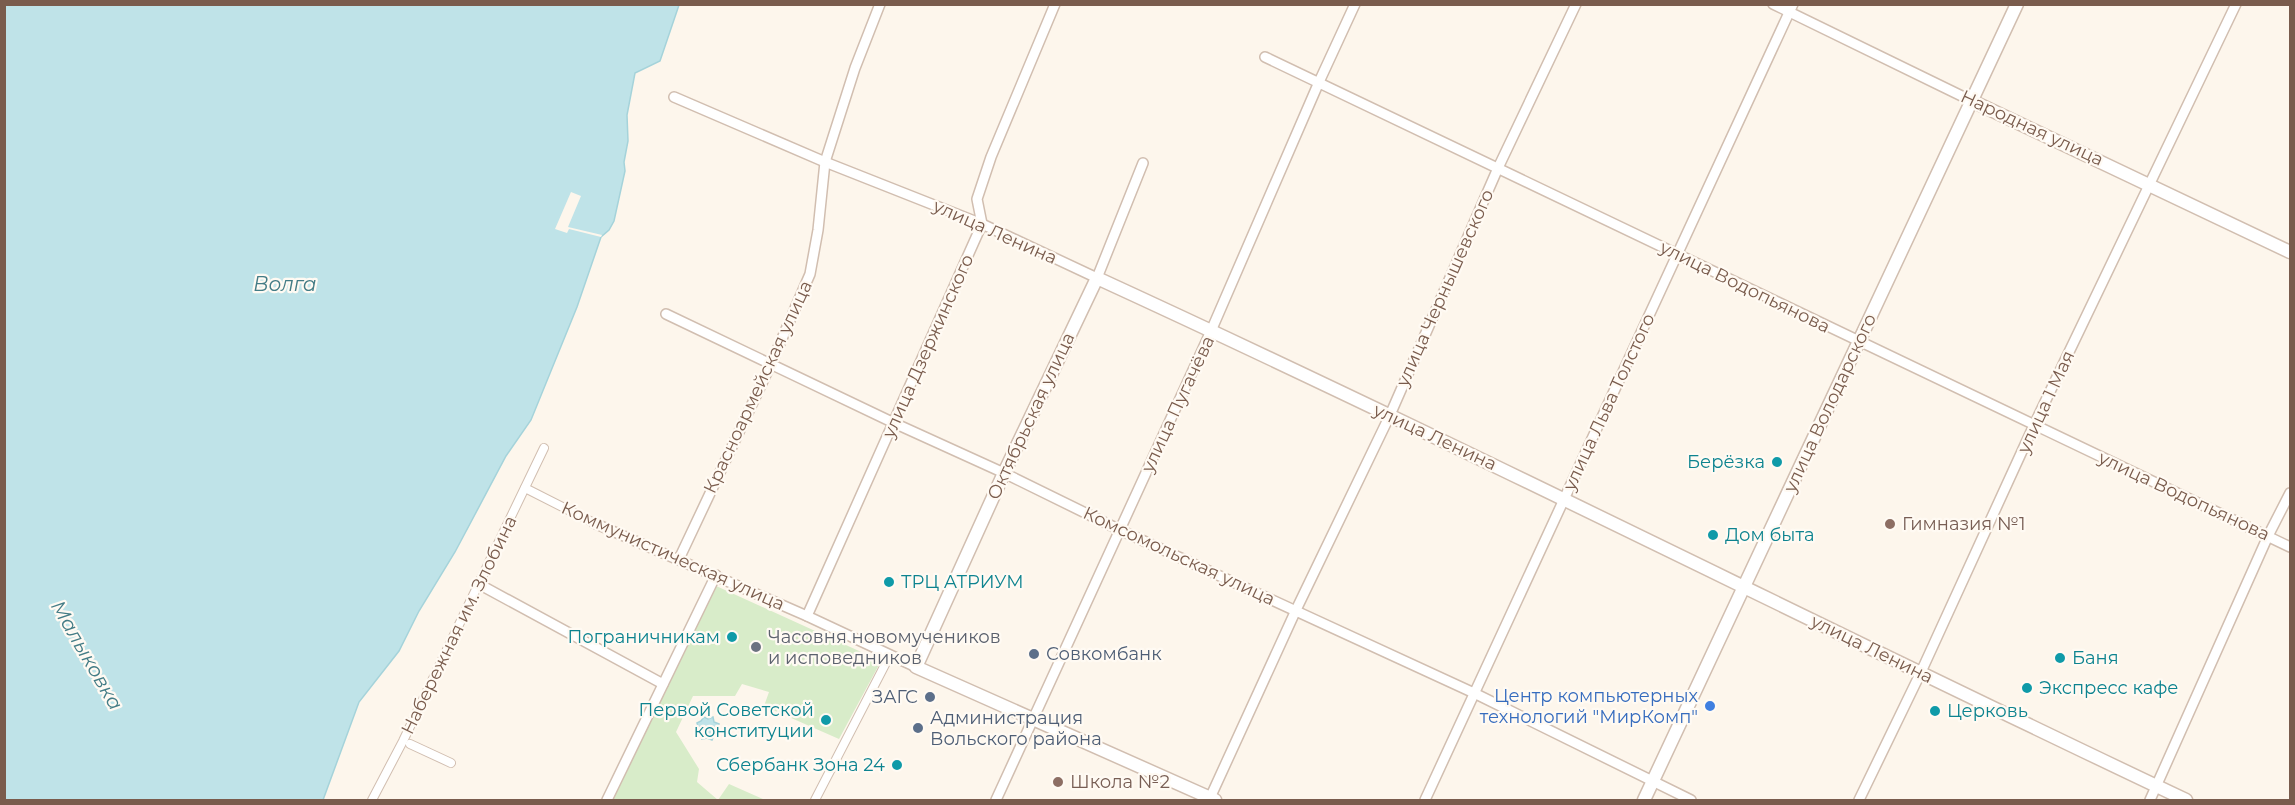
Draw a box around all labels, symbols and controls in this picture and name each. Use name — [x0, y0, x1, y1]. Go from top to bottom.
street label: Народная улица — [1957, 85, 2107, 171]
street label: улица Чернышевского — [1391, 186, 1498, 391]
street label: улица Ленина — [929, 194, 1060, 269]
street label: улица Водопьянова — [1655, 236, 1834, 338]
street label: улица Дзержинского — [877, 251, 978, 442]
water label: Волга — [253, 272, 317, 296]
street label: Красноармейская улица — [699, 277, 817, 497]
street label: улица Льва Толстого — [1558, 310, 1660, 495]
street label: улица Володарского — [1779, 310, 1881, 497]
street label: Октябрьская улица — [983, 329, 1079, 503]
street label: улица Пугачёва — [1136, 332, 1219, 477]
street label: улица 1 Мая — [2012, 347, 2079, 458]
street label: улица Ленина — [1369, 398, 1500, 475]
street label: улица Водопьянова — [2094, 446, 2273, 545]
place label: Берёзка — [1687, 451, 1765, 473]
marker: Берёзка — [1770, 455, 1784, 469]
street label: Коммунистическая улица — [558, 497, 788, 615]
street label: Комсомольская улица — [1080, 502, 1278, 610]
street label: Набережная им. Злобина — [396, 512, 522, 738]
place label: Гимназия №1 — [1902, 513, 2026, 535]
marker: Гимназия №1 — [1883, 517, 1897, 531]
place label: Дом быта — [1725, 524, 1814, 546]
marker: Дом быта — [1706, 528, 1720, 542]
place label: ТРЦ АТРИУМ — [901, 571, 1023, 593]
marker: ТРЦ АТРИУМ — [882, 575, 896, 589]
water label: Малыковка — [46, 596, 128, 714]
street label: улица Ленина — [1806, 609, 1937, 688]
place label: Пограничникам — [568, 626, 720, 648]
place label: Часовня новомучеников и исповедников — [768, 626, 1001, 669]
marker: Пограничникам — [725, 630, 739, 644]
marker: Часовня новомучеников и исповедников — [749, 640, 763, 654]
place label: Совкомбанк — [1046, 643, 1162, 665]
marker: Совкомбанк — [1027, 647, 1041, 661]
place label: Баня — [2072, 647, 2119, 669]
marker: Баня — [2053, 651, 2067, 665]
place label: Экспресс кафе — [2039, 677, 2178, 699]
marker: Экспресс кафе — [2020, 681, 2034, 695]
place label: Центр компьютерных технологий "МирКомп" — [1480, 685, 1699, 728]
place label: ЗАГС — [872, 686, 918, 708]
marker: ЗАГС — [923, 690, 937, 704]
place label: Первой Советской конституции — [638, 699, 814, 742]
marker: Центр компьютерных технологий "МирКомп" — [1703, 699, 1717, 713]
place label: Церковь — [1947, 700, 2028, 722]
marker: Церковь — [1928, 704, 1942, 718]
place label: Администрация Вольского района — [930, 707, 1102, 750]
marker: Первой Советской конституции — [819, 713, 833, 727]
marker: Администрация Вольского района — [911, 721, 925, 735]
place label: Сбербанк Зона 24 — [716, 754, 885, 776]
marker: Сбербанк Зона 24 — [890, 758, 904, 772]
place label: Школа №2 — [1070, 771, 1170, 793]
marker: Школа №2 — [1051, 775, 1065, 789]

